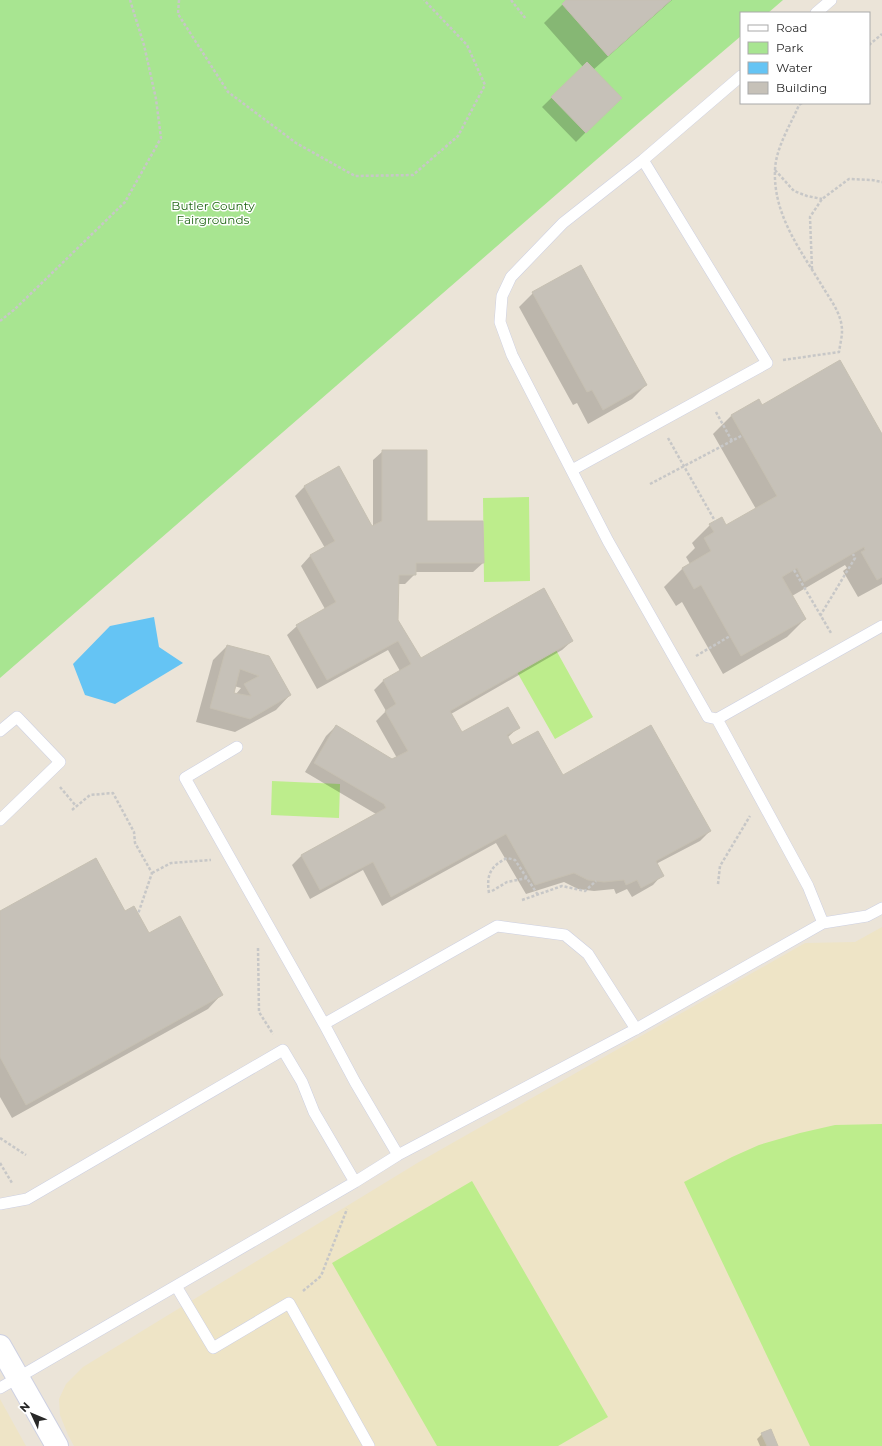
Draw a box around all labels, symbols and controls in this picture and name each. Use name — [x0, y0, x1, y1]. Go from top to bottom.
legend — [740, 12, 870, 104]
text: Road — [776, 20, 807, 35]
text: Park — [776, 40, 804, 55]
text: Water — [776, 60, 813, 75]
text: Building — [776, 80, 827, 95]
park label: Butler County Fairgrounds — [171, 198, 255, 227]
north arrow — [12, 1394, 52, 1434]
text: N — [17, 1399, 33, 1415]

